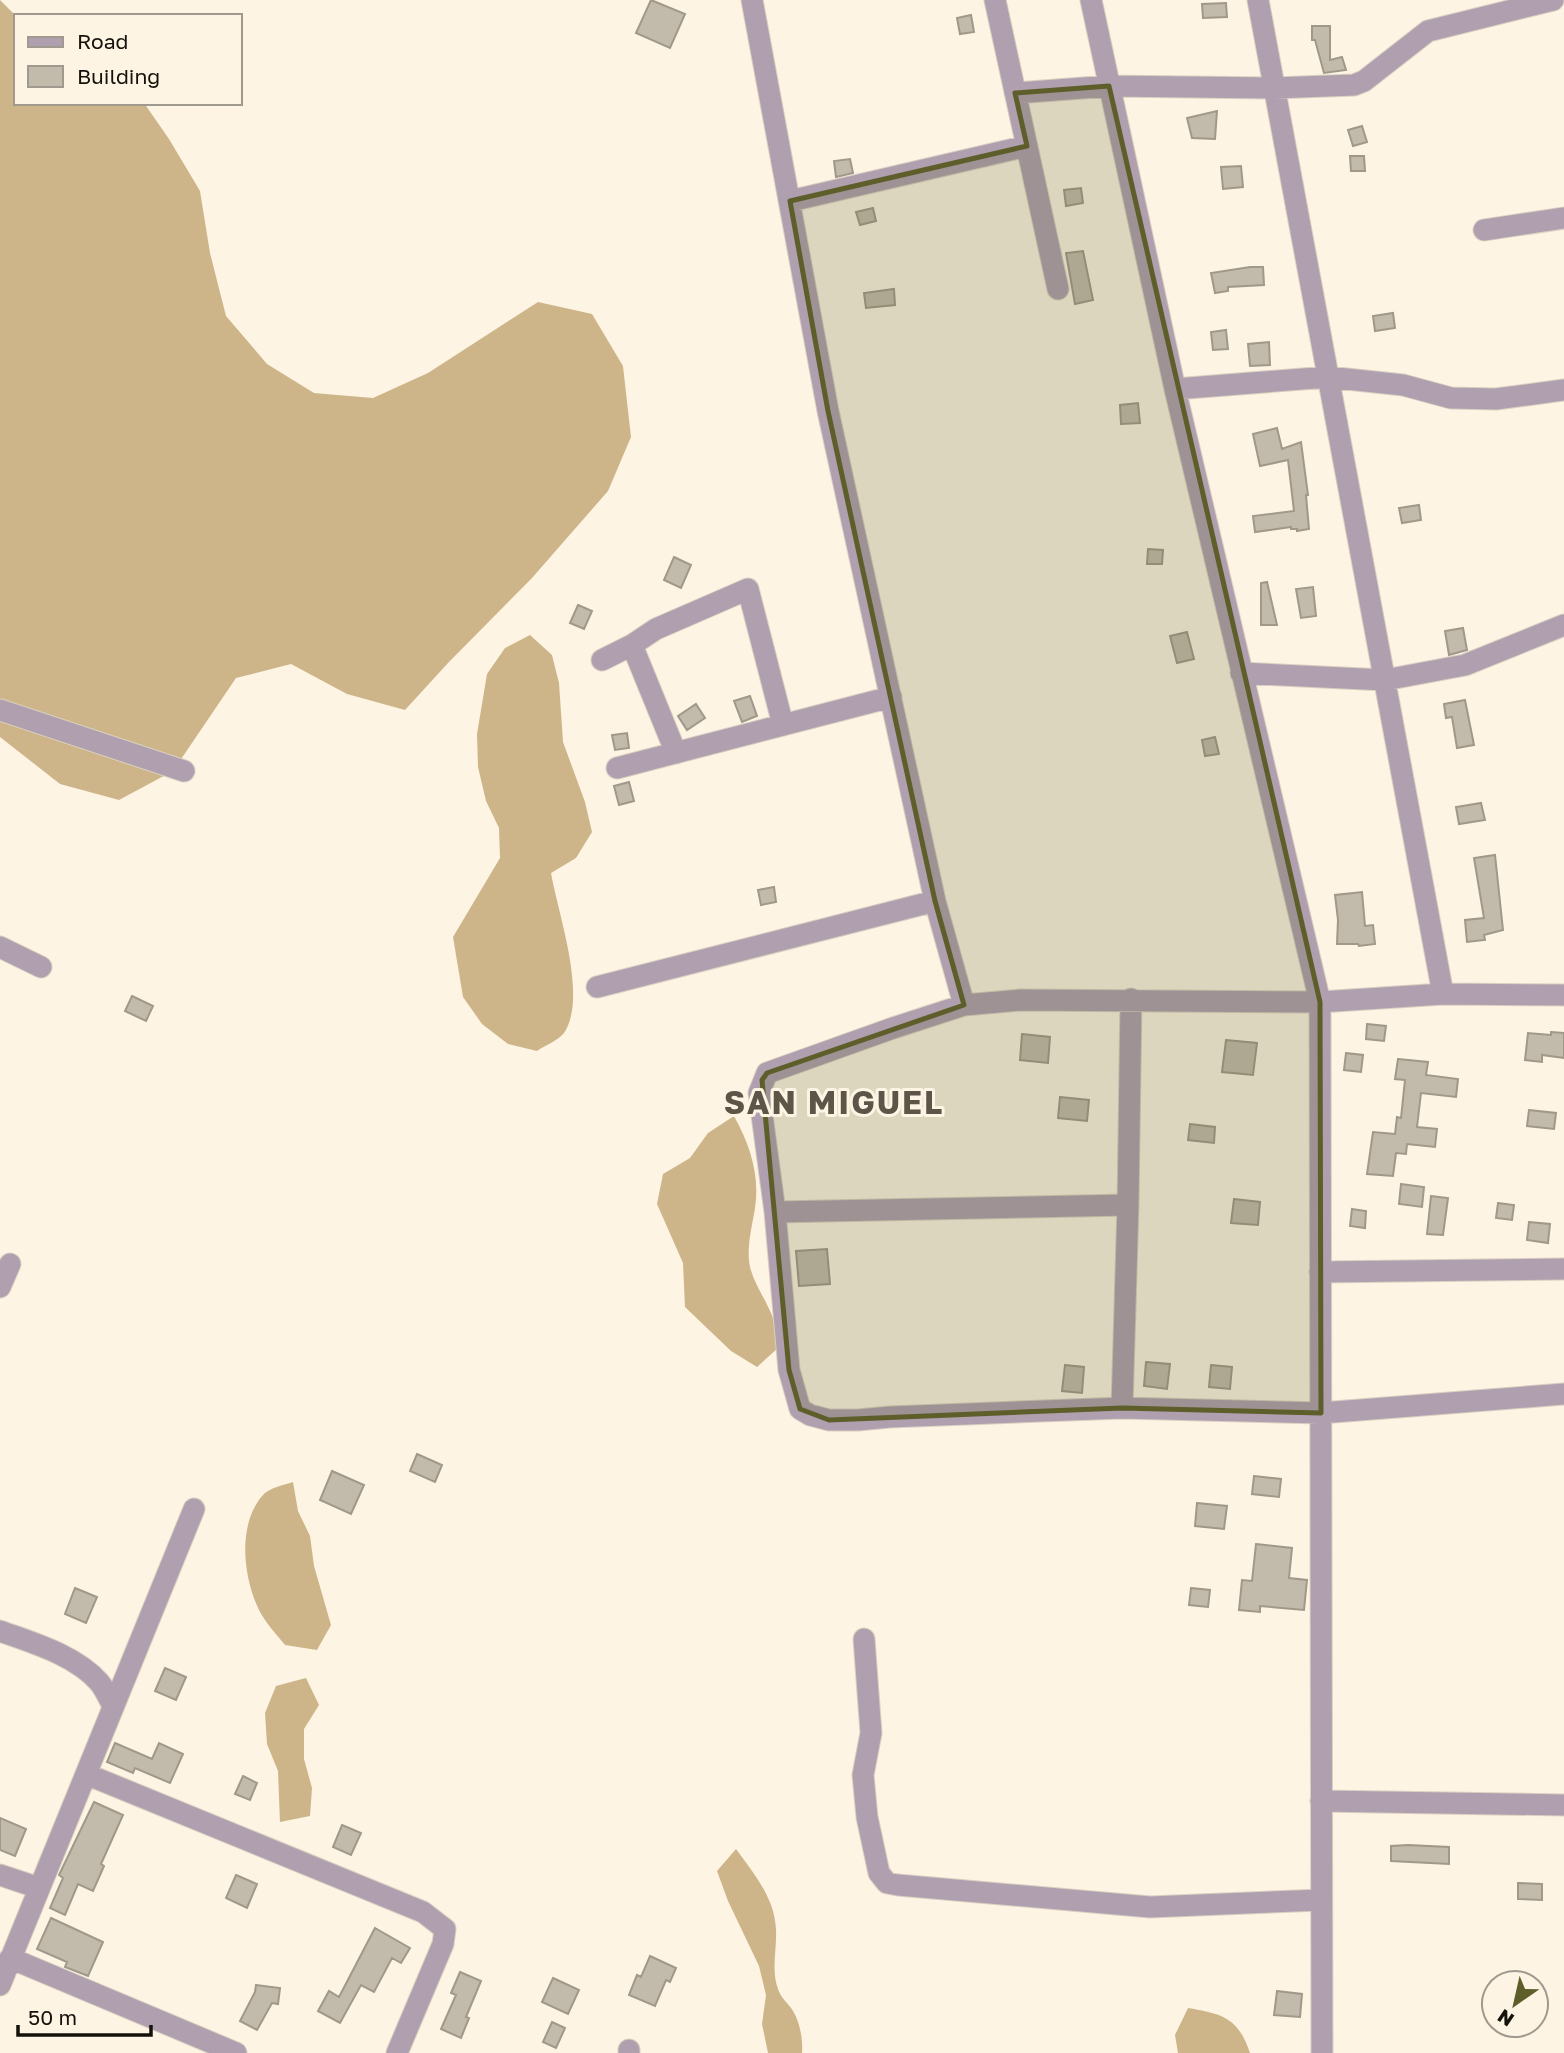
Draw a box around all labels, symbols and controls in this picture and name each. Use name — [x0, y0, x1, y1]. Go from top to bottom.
legend — [14, 14, 242, 105]
text: Road — [77, 28, 128, 54]
text: Building — [77, 63, 160, 89]
district label: SAN MIGUEL — [724, 1083, 944, 1121]
north arrow — [1480, 1969, 1550, 2039]
scale bar — [18, 1994, 150, 2038]
text: 50 m — [28, 2004, 77, 2030]
text: N — [1493, 2005, 1518, 2032]

